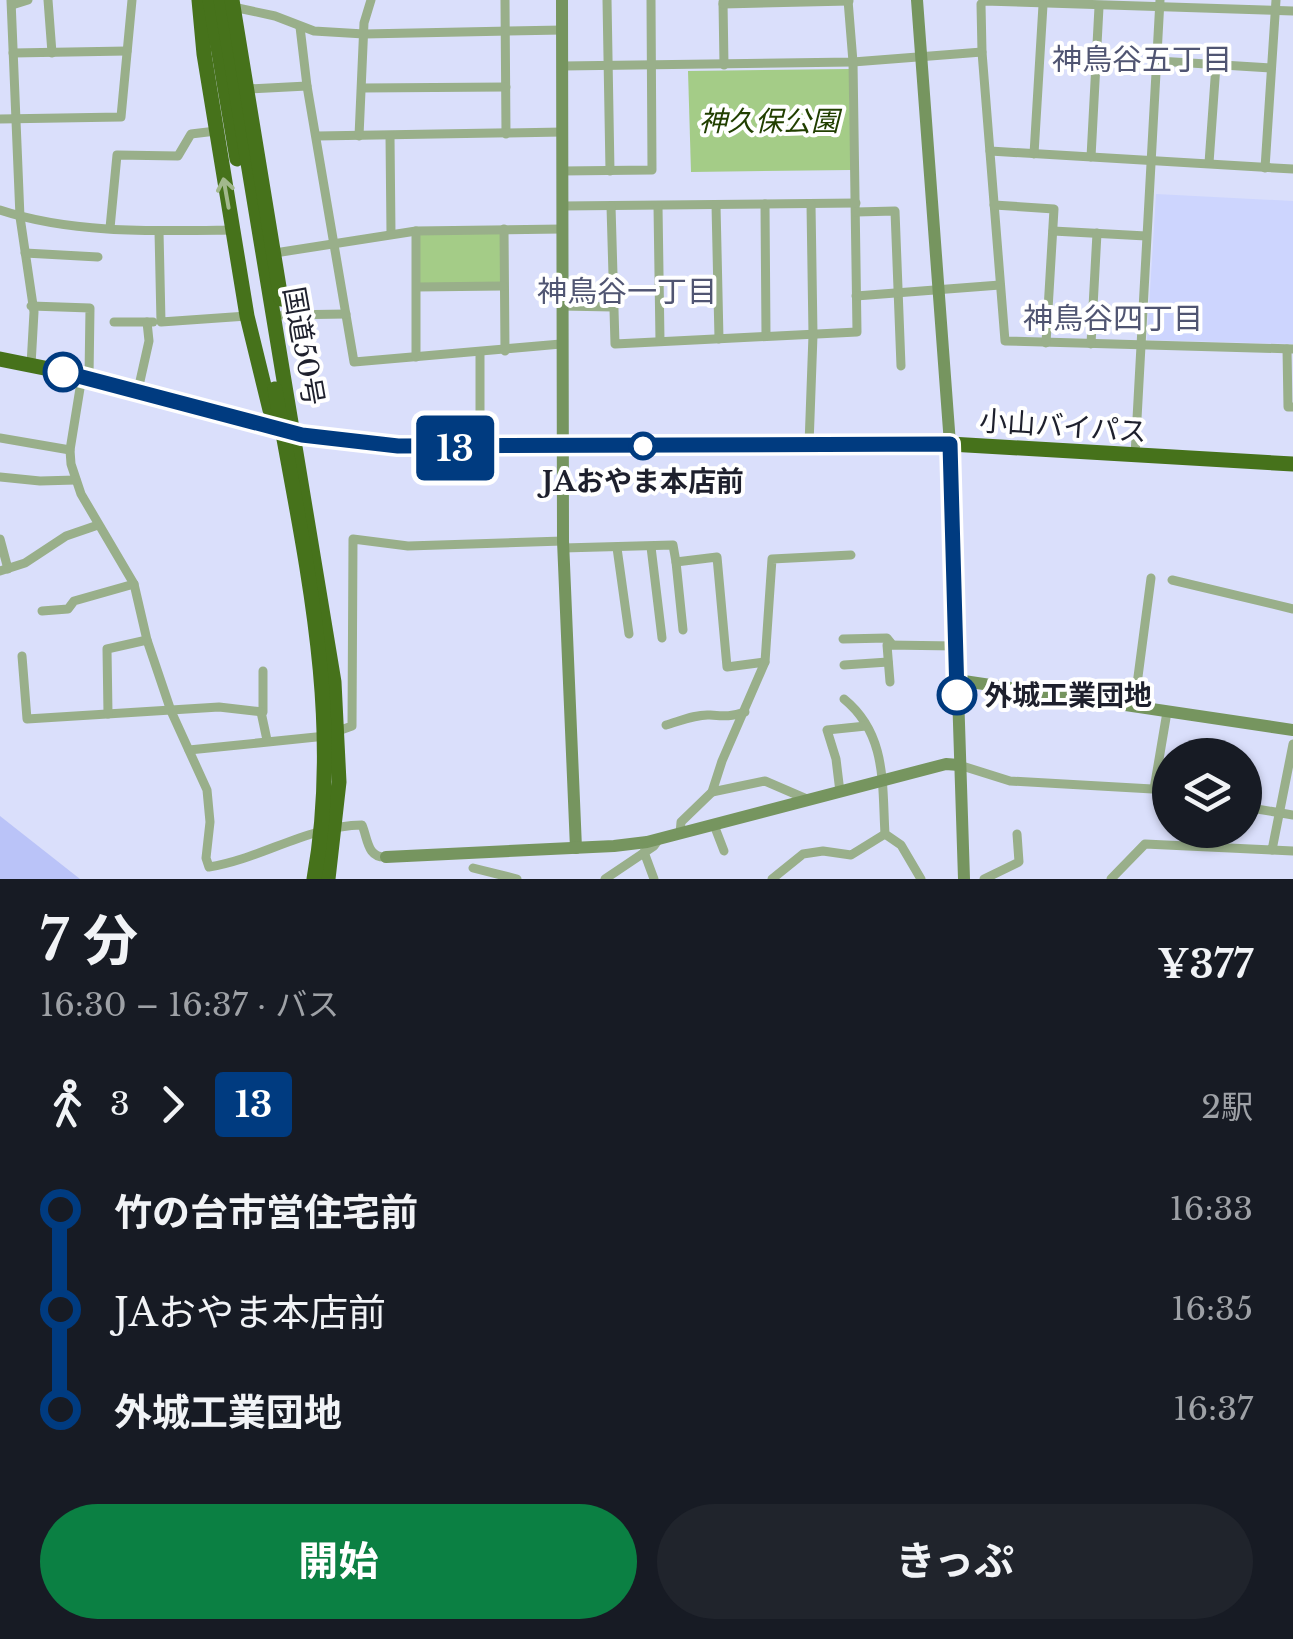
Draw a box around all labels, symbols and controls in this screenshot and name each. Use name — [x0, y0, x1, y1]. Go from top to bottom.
district label: 神鳥谷五丁目 — [1052, 41, 1232, 78]
park label: 神久保公園 — [699, 104, 843, 139]
one-way arrow — [216, 177, 235, 210]
district label: 神鳥谷一丁目 — [537, 273, 717, 310]
street label: 国道50号 — [276, 284, 331, 408]
district label: 神鳥谷四丁目 — [1023, 300, 1203, 337]
unlabelled marker — [44, 353, 82, 391]
street label: 小山バイパス — [978, 403, 1148, 450]
line badge: 13 — [410, 416, 500, 480]
text: 13 — [436, 427, 474, 470]
marker: JAおやま本店前 — [630, 433, 656, 459]
place label: JAおやま本店前 — [537, 464, 744, 499]
marker: 外城工業団地 — [938, 676, 976, 714]
place label: 外城工業団地 — [984, 678, 1152, 713]
map controls — [1152, 738, 1262, 848]
button: layers — [1152, 738, 1262, 848]
text: 7 分 — [40, 907, 138, 975]
text: ¥377 — [1157, 941, 1253, 988]
text: 16:30 – 16:37 · バス — [40, 985, 339, 1025]
icon: walk — [40, 1077, 95, 1132]
icon: forward — [145, 1077, 200, 1132]
text: 13 — [235, 1083, 272, 1126]
text: 3 — [110, 1084, 130, 1124]
text: 2駅 — [1201, 1087, 1253, 1127]
text: 竹の台市営住宅前 — [114, 1189, 418, 1236]
text: 16:33 — [1170, 1189, 1253, 1229]
text: JAおやま本店前 — [114, 1289, 386, 1336]
text: 16:35 — [1171, 1289, 1253, 1329]
text: 外城工業団地 — [114, 1389, 342, 1436]
text: 16:37 — [1173, 1389, 1253, 1429]
button: 開始 — [40, 1504, 637, 1619]
button: きっぷ — [657, 1504, 1253, 1619]

